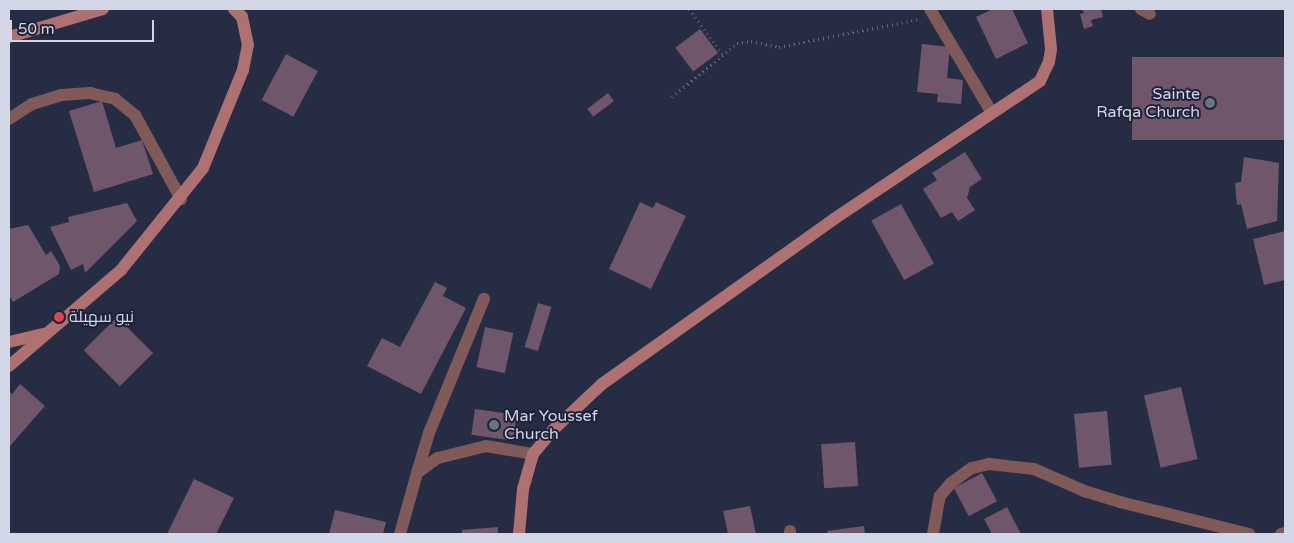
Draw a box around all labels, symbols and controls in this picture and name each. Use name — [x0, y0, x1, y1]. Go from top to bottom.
scale bar — [12, 10, 156, 42]
text: 50 m — [18, 20, 55, 38]
place label: Sainte Rafqa Church — [1096, 84, 1200, 122]
marker: Sainte Rafqa Church — [1204, 97, 1216, 109]
place label: نيو سهيلة — [69, 307, 134, 327]
marker: نيو سهيلة — [53, 311, 65, 323]
place label: Mar Youssef Church — [504, 406, 598, 444]
marker: Mar Youssef Church — [488, 419, 500, 431]

